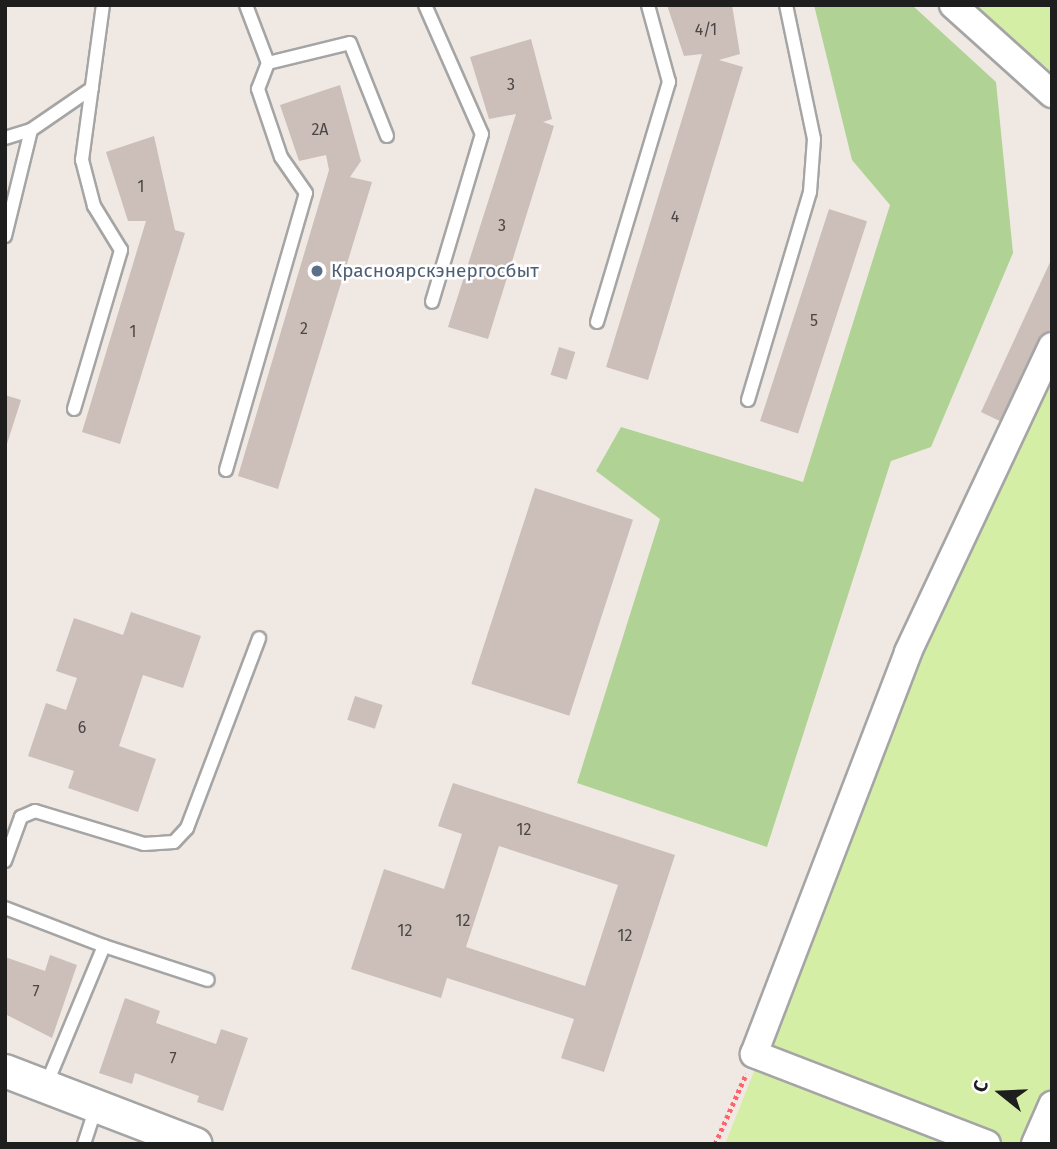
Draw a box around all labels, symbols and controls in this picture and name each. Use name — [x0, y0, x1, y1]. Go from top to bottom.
house number: 4/1 — [695, 20, 717, 40]
house number: 3 — [507, 75, 515, 95]
house number: 2А — [311, 120, 329, 140]
house number: 1 — [138, 177, 144, 197]
house number: 4 — [671, 207, 679, 227]
house number: 3 — [498, 216, 506, 236]
place label: Красноярскэнергосбыт — [331, 260, 539, 282]
marker: Красноярскэнергосбыт — [309, 263, 325, 279]
house number: 5 — [810, 311, 818, 331]
house number: 2 — [300, 319, 308, 339]
house number: 1 — [130, 322, 136, 342]
house number: 6 — [78, 718, 86, 738]
house number: 12 — [517, 820, 531, 840]
house number: 12 — [456, 911, 470, 931]
house number: 12 — [398, 921, 412, 941]
house number: 12 — [618, 926, 632, 946]
house number: 7 — [32, 982, 40, 1002]
house number: 7 — [169, 1049, 177, 1069]
north arrow — [966, 1058, 1036, 1128]
text: С — [968, 1078, 993, 1095]

